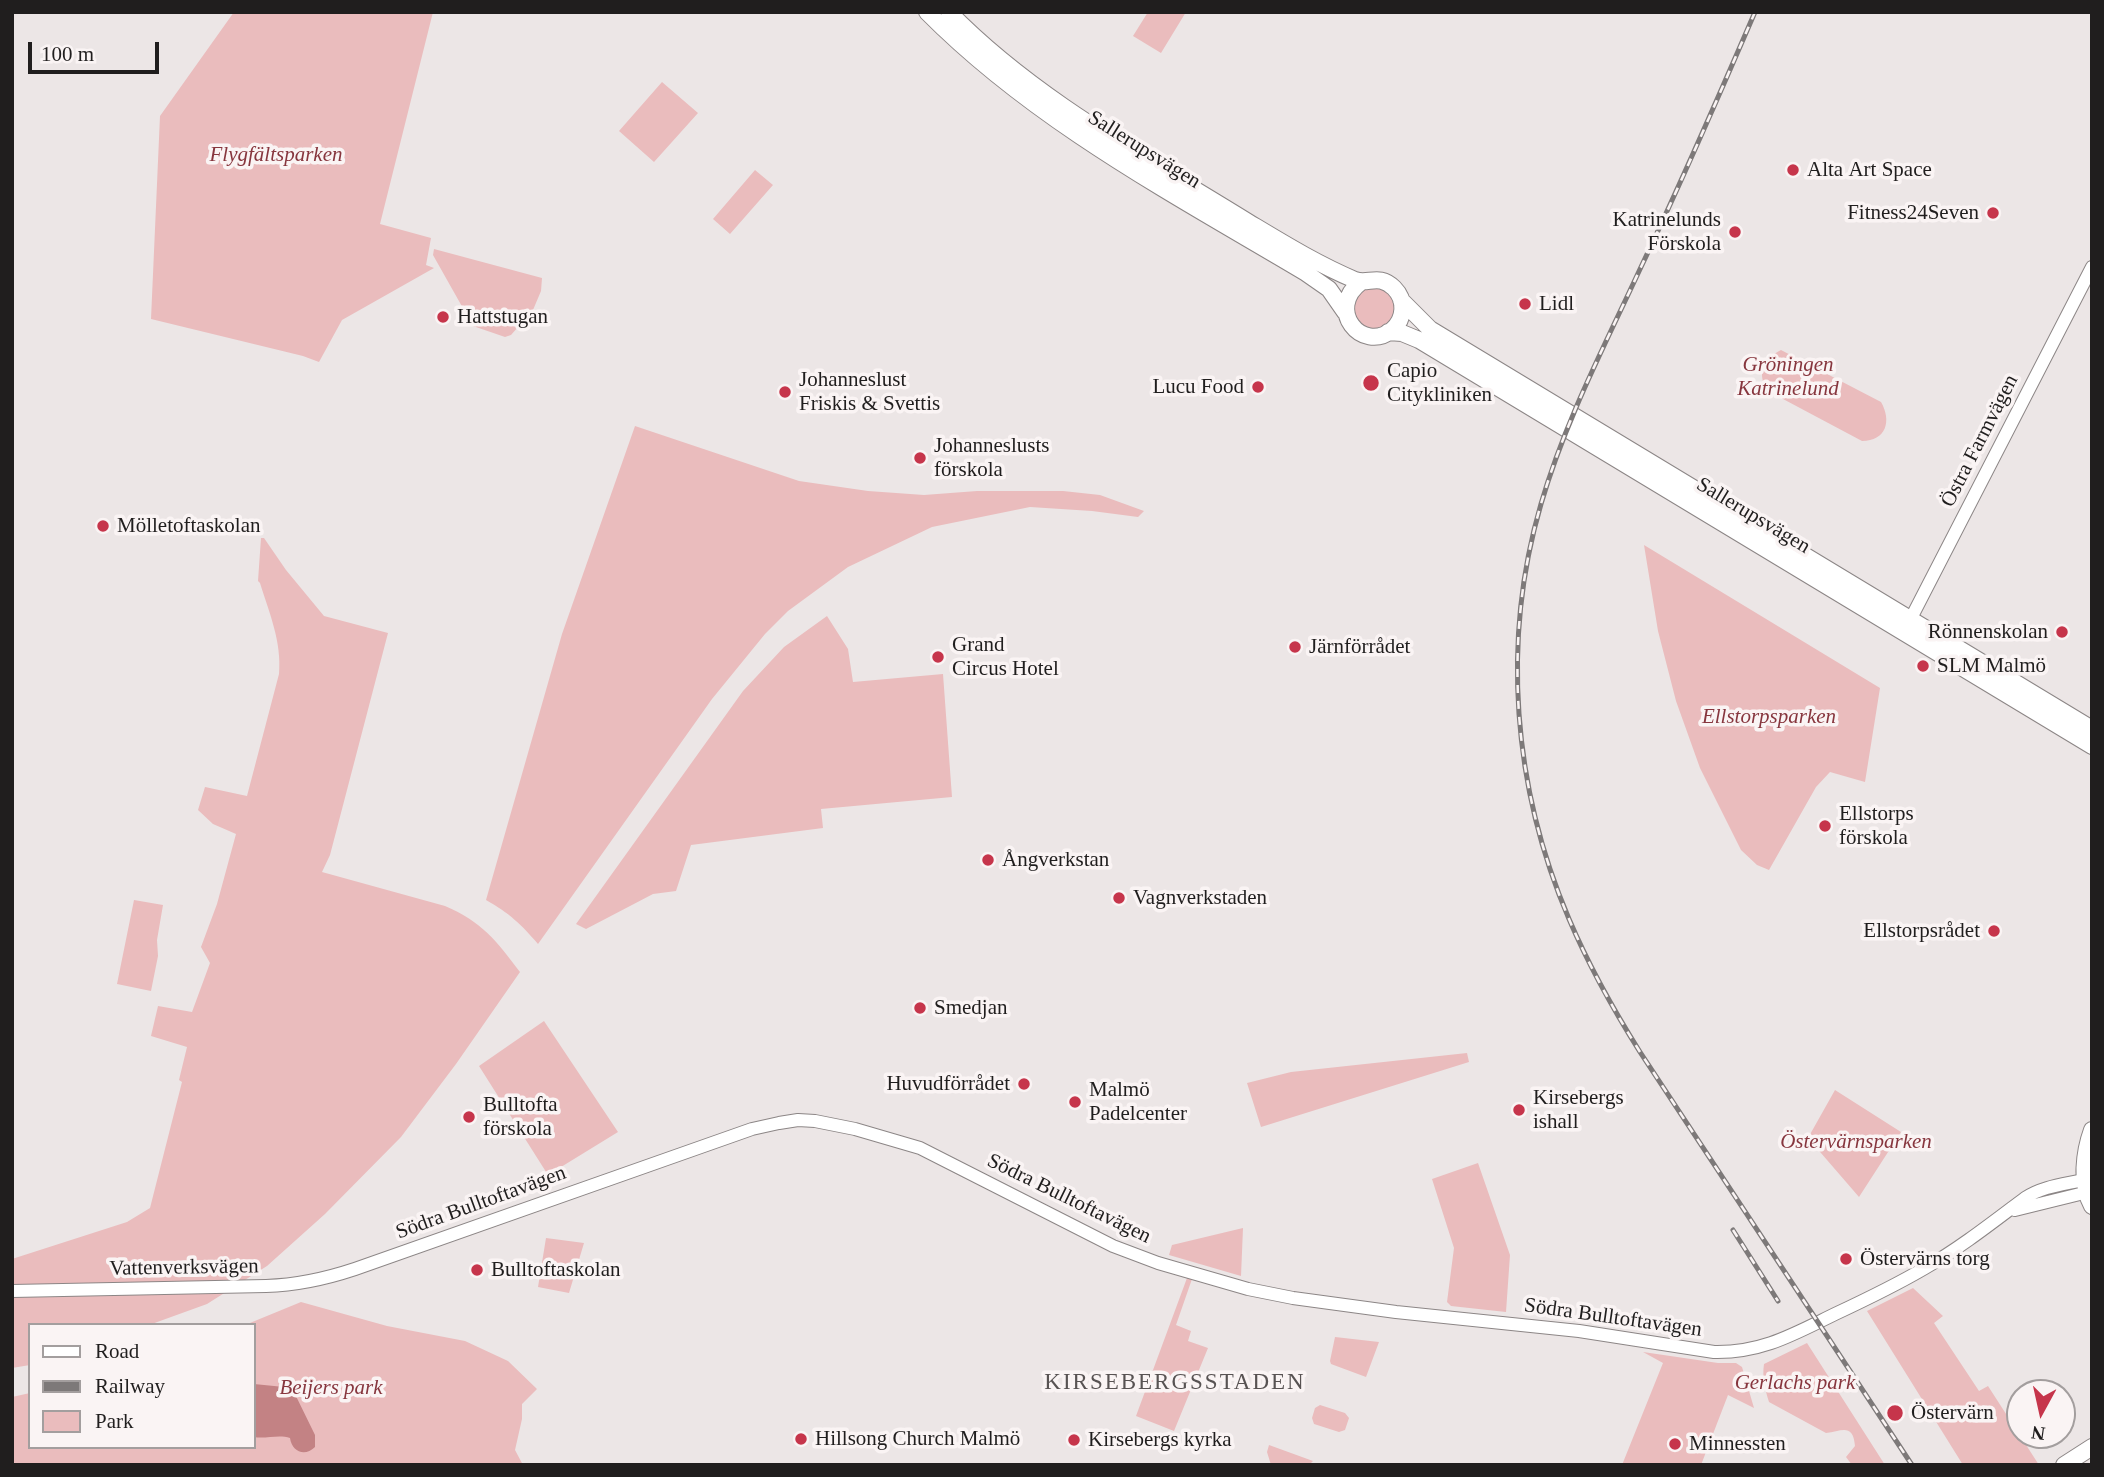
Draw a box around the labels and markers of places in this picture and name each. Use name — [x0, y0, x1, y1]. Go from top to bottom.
place label: Alta Art Space — [1807, 157, 1932, 183]
marker: Alta Art Space — [1785, 162, 1801, 178]
place label: Fitness24Seven — [1847, 200, 1979, 226]
marker: Fitness24Seven — [1985, 205, 2001, 221]
place label: Katrinelunds Förskola — [1613, 207, 1721, 257]
marker: Katrinelunds Förskola — [1727, 224, 1743, 240]
place label: Lidl — [1539, 291, 1574, 317]
marker: Lidl — [1517, 296, 1533, 312]
place label: Hattstugan — [457, 304, 548, 330]
marker: Hattstugan — [435, 309, 451, 325]
place label: Capio Citykliniken — [1387, 358, 1492, 408]
place label: Johanneslust Friskis & Svettis — [799, 367, 940, 417]
marker: Capio Citykliniken — [1361, 373, 1381, 393]
place label: Lucu Food — [1152, 374, 1244, 400]
marker: Lucu Food — [1250, 379, 1266, 395]
marker: Johanneslust Friskis & Svettis — [777, 384, 793, 400]
place label: Johanneslusts förskola — [934, 433, 1050, 483]
marker: Johanneslusts förskola — [912, 450, 928, 466]
place label: Mölletoftaskolan — [117, 513, 260, 539]
marker: Mölletoftaskolan — [95, 518, 111, 534]
place label: Rönnenskolan — [1928, 619, 2048, 645]
marker: Rönnenskolan — [2054, 624, 2070, 640]
place label: Grand Circus Hotel — [952, 632, 1059, 682]
place label: Järnförrådet — [1309, 634, 1410, 660]
marker: Järnförrådet — [1287, 639, 1303, 655]
marker: Grand Circus Hotel — [930, 649, 946, 665]
place label: SLM Malmö — [1937, 653, 2046, 679]
marker: SLM Malmö — [1915, 658, 1931, 674]
place label: Ellstorps förskola — [1839, 801, 1914, 851]
marker: Ellstorps förskola — [1817, 818, 1833, 834]
place label: Ångverkstan — [1002, 847, 1109, 873]
marker: Ångverkstan — [980, 852, 996, 868]
place label: Vagnverkstaden — [1133, 885, 1267, 911]
marker: Vagnverkstaden — [1111, 890, 1127, 906]
place label: Ellstorpsrådet — [1863, 918, 1980, 944]
marker: Ellstorpsrådet — [1986, 923, 2002, 939]
place label: Smedjan — [934, 995, 1007, 1021]
marker: Smedjan — [912, 1000, 928, 1016]
place label: Huvudförrådet — [886, 1071, 1010, 1097]
marker: Huvudförrådet — [1016, 1076, 1032, 1092]
place label: Malmö Padelcenter — [1089, 1077, 1187, 1127]
place label: Kirsebergs ishall — [1533, 1085, 1624, 1135]
place label: Bulltofta förskola — [483, 1092, 558, 1142]
marker: Malmö Padelcenter — [1067, 1094, 1083, 1110]
marker: Kirsebergs ishall — [1511, 1102, 1527, 1118]
marker: Bulltofta förskola — [461, 1109, 477, 1125]
place label: Östervärns torg — [1860, 1246, 1990, 1272]
marker: Östervärns torg — [1838, 1251, 1854, 1267]
place label: Bulltoftaskolan — [491, 1257, 620, 1283]
marker: Bulltoftaskolan — [469, 1262, 485, 1278]
place label: Östervärn — [1911, 1400, 1994, 1426]
marker: Östervärn — [1885, 1403, 1905, 1423]
place label: Hillsong Church Malmö — [815, 1426, 1020, 1452]
place label: Kirsebergs kyrka — [1088, 1427, 1232, 1453]
marker: Hillsong Church Malmö — [793, 1431, 809, 1447]
place label: Minnessten — [1689, 1431, 1786, 1457]
marker: Kirsebergs kyrka — [1066, 1432, 1082, 1448]
marker: Minnessten — [1667, 1436, 1683, 1452]

